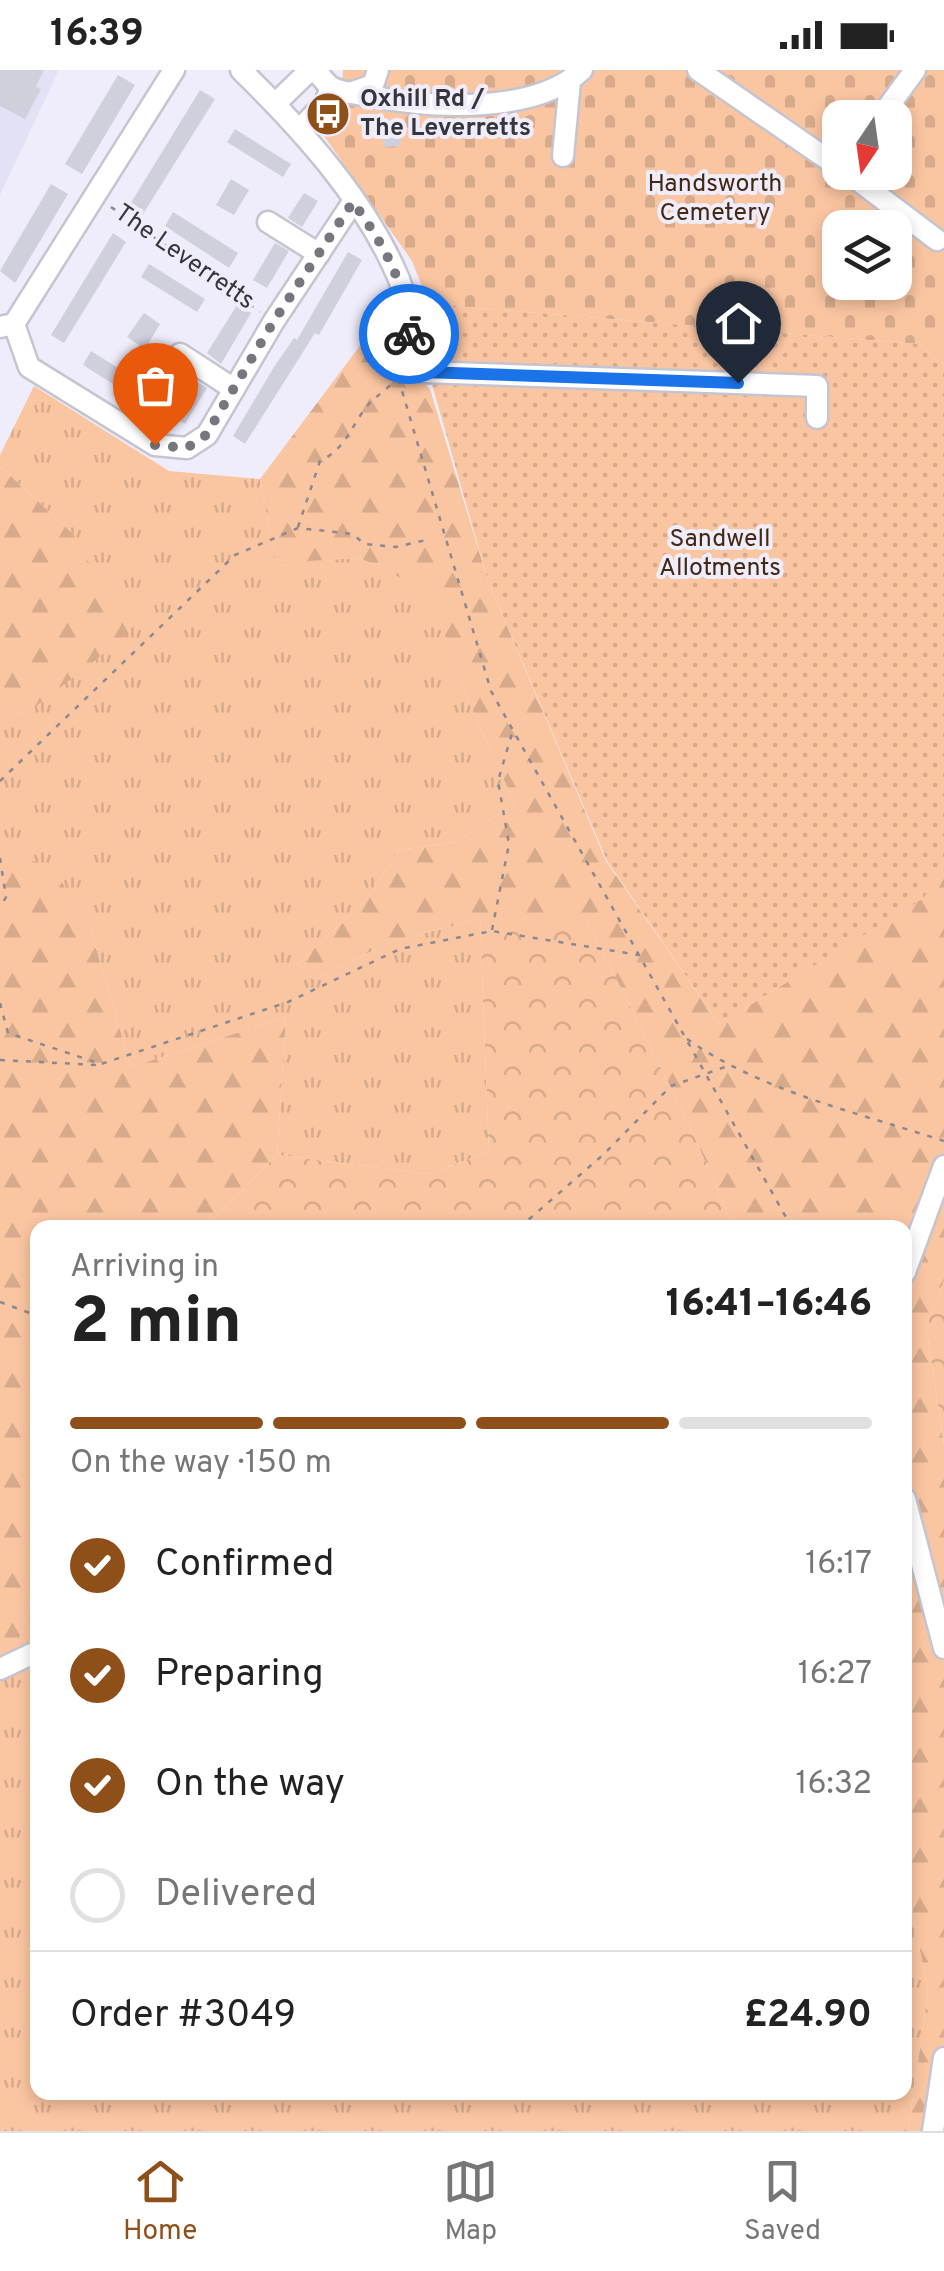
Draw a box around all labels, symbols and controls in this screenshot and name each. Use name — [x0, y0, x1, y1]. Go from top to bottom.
text: 16:39 — [50, 11, 144, 60]
place label: Oxhill Rd / The Leverretts — [360, 84, 531, 145]
bus stop icon: Oxhill Rd / The Leverretts — [305, 91, 351, 137]
north arrow — [822, 100, 912, 190]
map controls — [822, 100, 912, 300]
park label: Handsworth Cemetery — [648, 169, 782, 230]
street label: The Leverretts — [108, 198, 260, 318]
button: layers — [822, 210, 912, 300]
pin — [696, 281, 781, 384]
courier — [359, 284, 459, 384]
icon: home — [711, 296, 766, 351]
icon: bike — [382, 307, 437, 362]
pin — [113, 343, 198, 446]
icon: bag — [128, 358, 183, 413]
park label: Sandwell Allotments — [659, 524, 781, 585]
text: Arriving in — [70, 1248, 219, 1288]
text: 16:41–16:46 — [666, 1281, 872, 1330]
text: 2 min — [70, 1284, 242, 1366]
text: On the way · 150 m — [70, 1444, 332, 1484]
icon: check — [70, 1538, 125, 1593]
text: Confirmed — [155, 1541, 334, 1590]
text: 16:17 — [805, 1545, 872, 1585]
icon: check — [70, 1648, 125, 1703]
text: Preparing — [155, 1651, 324, 1700]
text: 16:27 — [798, 1655, 872, 1695]
icon: check — [70, 1758, 125, 1813]
text: On the way — [155, 1761, 345, 1810]
text: 16:32 — [796, 1765, 872, 1805]
text: Delivered — [155, 1871, 317, 1920]
text: Order #3049 — [70, 1992, 296, 2041]
text: £24.90 — [744, 1992, 872, 2041]
tab: Home — [123, 2154, 197, 2250]
tab: Map — [443, 2154, 498, 2250]
tab: Saved — [744, 2154, 821, 2250]

